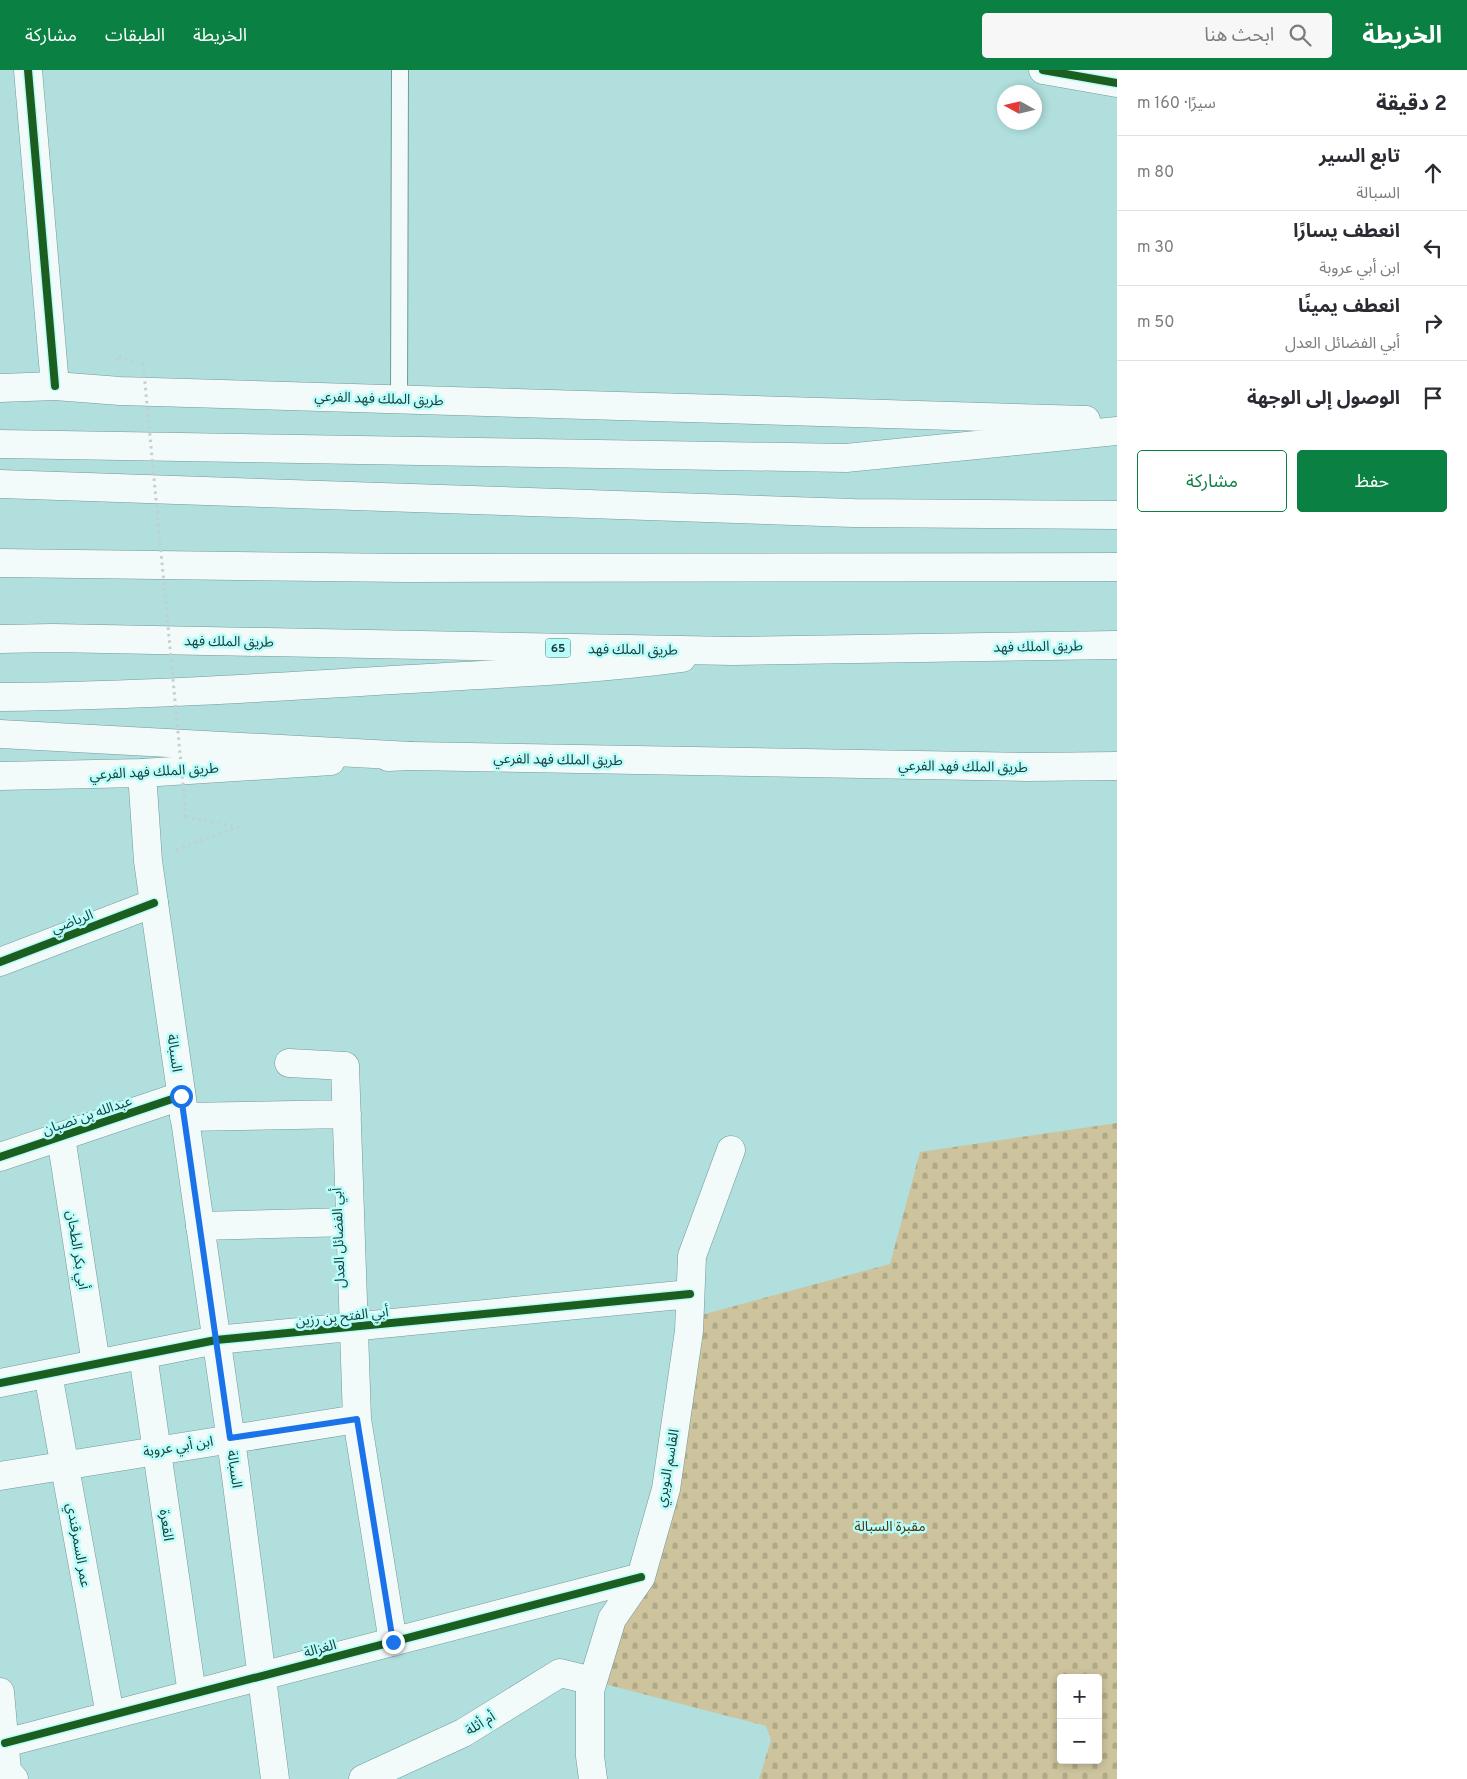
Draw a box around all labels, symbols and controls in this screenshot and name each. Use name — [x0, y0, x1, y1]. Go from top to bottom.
search box — [982, 13, 1332, 58]
icon: search — [1286, 21, 1314, 49]
text: الخريطة — [1362, 22, 1442, 52]
text: ابحث هنا — [1204, 24, 1274, 48]
text: مشاركة — [25, 25, 77, 48]
text: الطبقات — [105, 25, 165, 48]
text: الخريطة — [193, 25, 247, 48]
north arrow — [997, 85, 1042, 130]
text: 2 دقيقة — [1376, 91, 1447, 118]
text: سيرًا · 160 m — [1137, 94, 1216, 114]
text: تابع السير — [1319, 145, 1400, 169]
icon: ahead — [1419, 159, 1447, 187]
text: 80 m — [1137, 163, 1174, 183]
text: السبالة — [1356, 184, 1400, 204]
text: انعطف يسارًا — [1293, 220, 1400, 244]
icon: left — [1419, 234, 1447, 262]
text: 30 m — [1137, 238, 1174, 258]
text: ابن أبي عروبة — [1319, 259, 1400, 279]
text: انعطف يمينًا — [1298, 295, 1400, 319]
icon: right — [1419, 309, 1447, 337]
text: 50 m — [1137, 313, 1175, 333]
text: أبي الفضائل العدل — [1285, 334, 1400, 354]
icon: arrive — [1419, 384, 1447, 412]
text: الوصول إلى الوجهة — [1247, 387, 1400, 411]
street label: طريق الملك فهد الفرعي — [314, 389, 444, 411]
button: مشاركة — [1137, 450, 1287, 512]
button: حفظ — [1297, 450, 1447, 512]
street label: طريق الملك فهد — [184, 633, 274, 652]
road number: 65 — [546, 638, 570, 658]
street label: طريق الملك فهد — [993, 638, 1083, 657]
street label: طريق الملك فهد — [588, 641, 678, 660]
street label: طريق الملك فهد الفرعي — [493, 751, 623, 771]
street label: طريق الملك فهد الفرعي — [898, 758, 1028, 778]
street label: طريق الملك فهد الفرعي — [89, 761, 219, 786]
street label: الرياضي — [49, 907, 96, 939]
street label: السبالة — [162, 1033, 185, 1073]
route start — [170, 1085, 193, 1108]
street label: عبدالله بن نصبان — [41, 1093, 134, 1140]
street label: أبي الفضائل العدل — [327, 1187, 351, 1289]
street label: أبي بكر الطحان — [61, 1209, 93, 1292]
street label: أبي الفتح بن رزين — [294, 1302, 390, 1332]
street label: القاسم النويري — [653, 1428, 685, 1509]
street label: ابن أبي عروبة — [142, 1432, 215, 1463]
street label: السبالة — [222, 1449, 245, 1489]
street label: عمر السمرقندي — [61, 1502, 93, 1589]
street label: القعرة — [155, 1508, 176, 1542]
park label: مقبرة السبالة — [854, 1519, 926, 1536]
route end — [382, 1631, 405, 1654]
street label: الغزالة — [302, 1637, 339, 1662]
map controls — [1057, 1674, 1102, 1764]
button: + — [1057, 1674, 1102, 1719]
street label: أم أثلة — [462, 1707, 500, 1741]
button: − — [1057, 1719, 1102, 1764]

